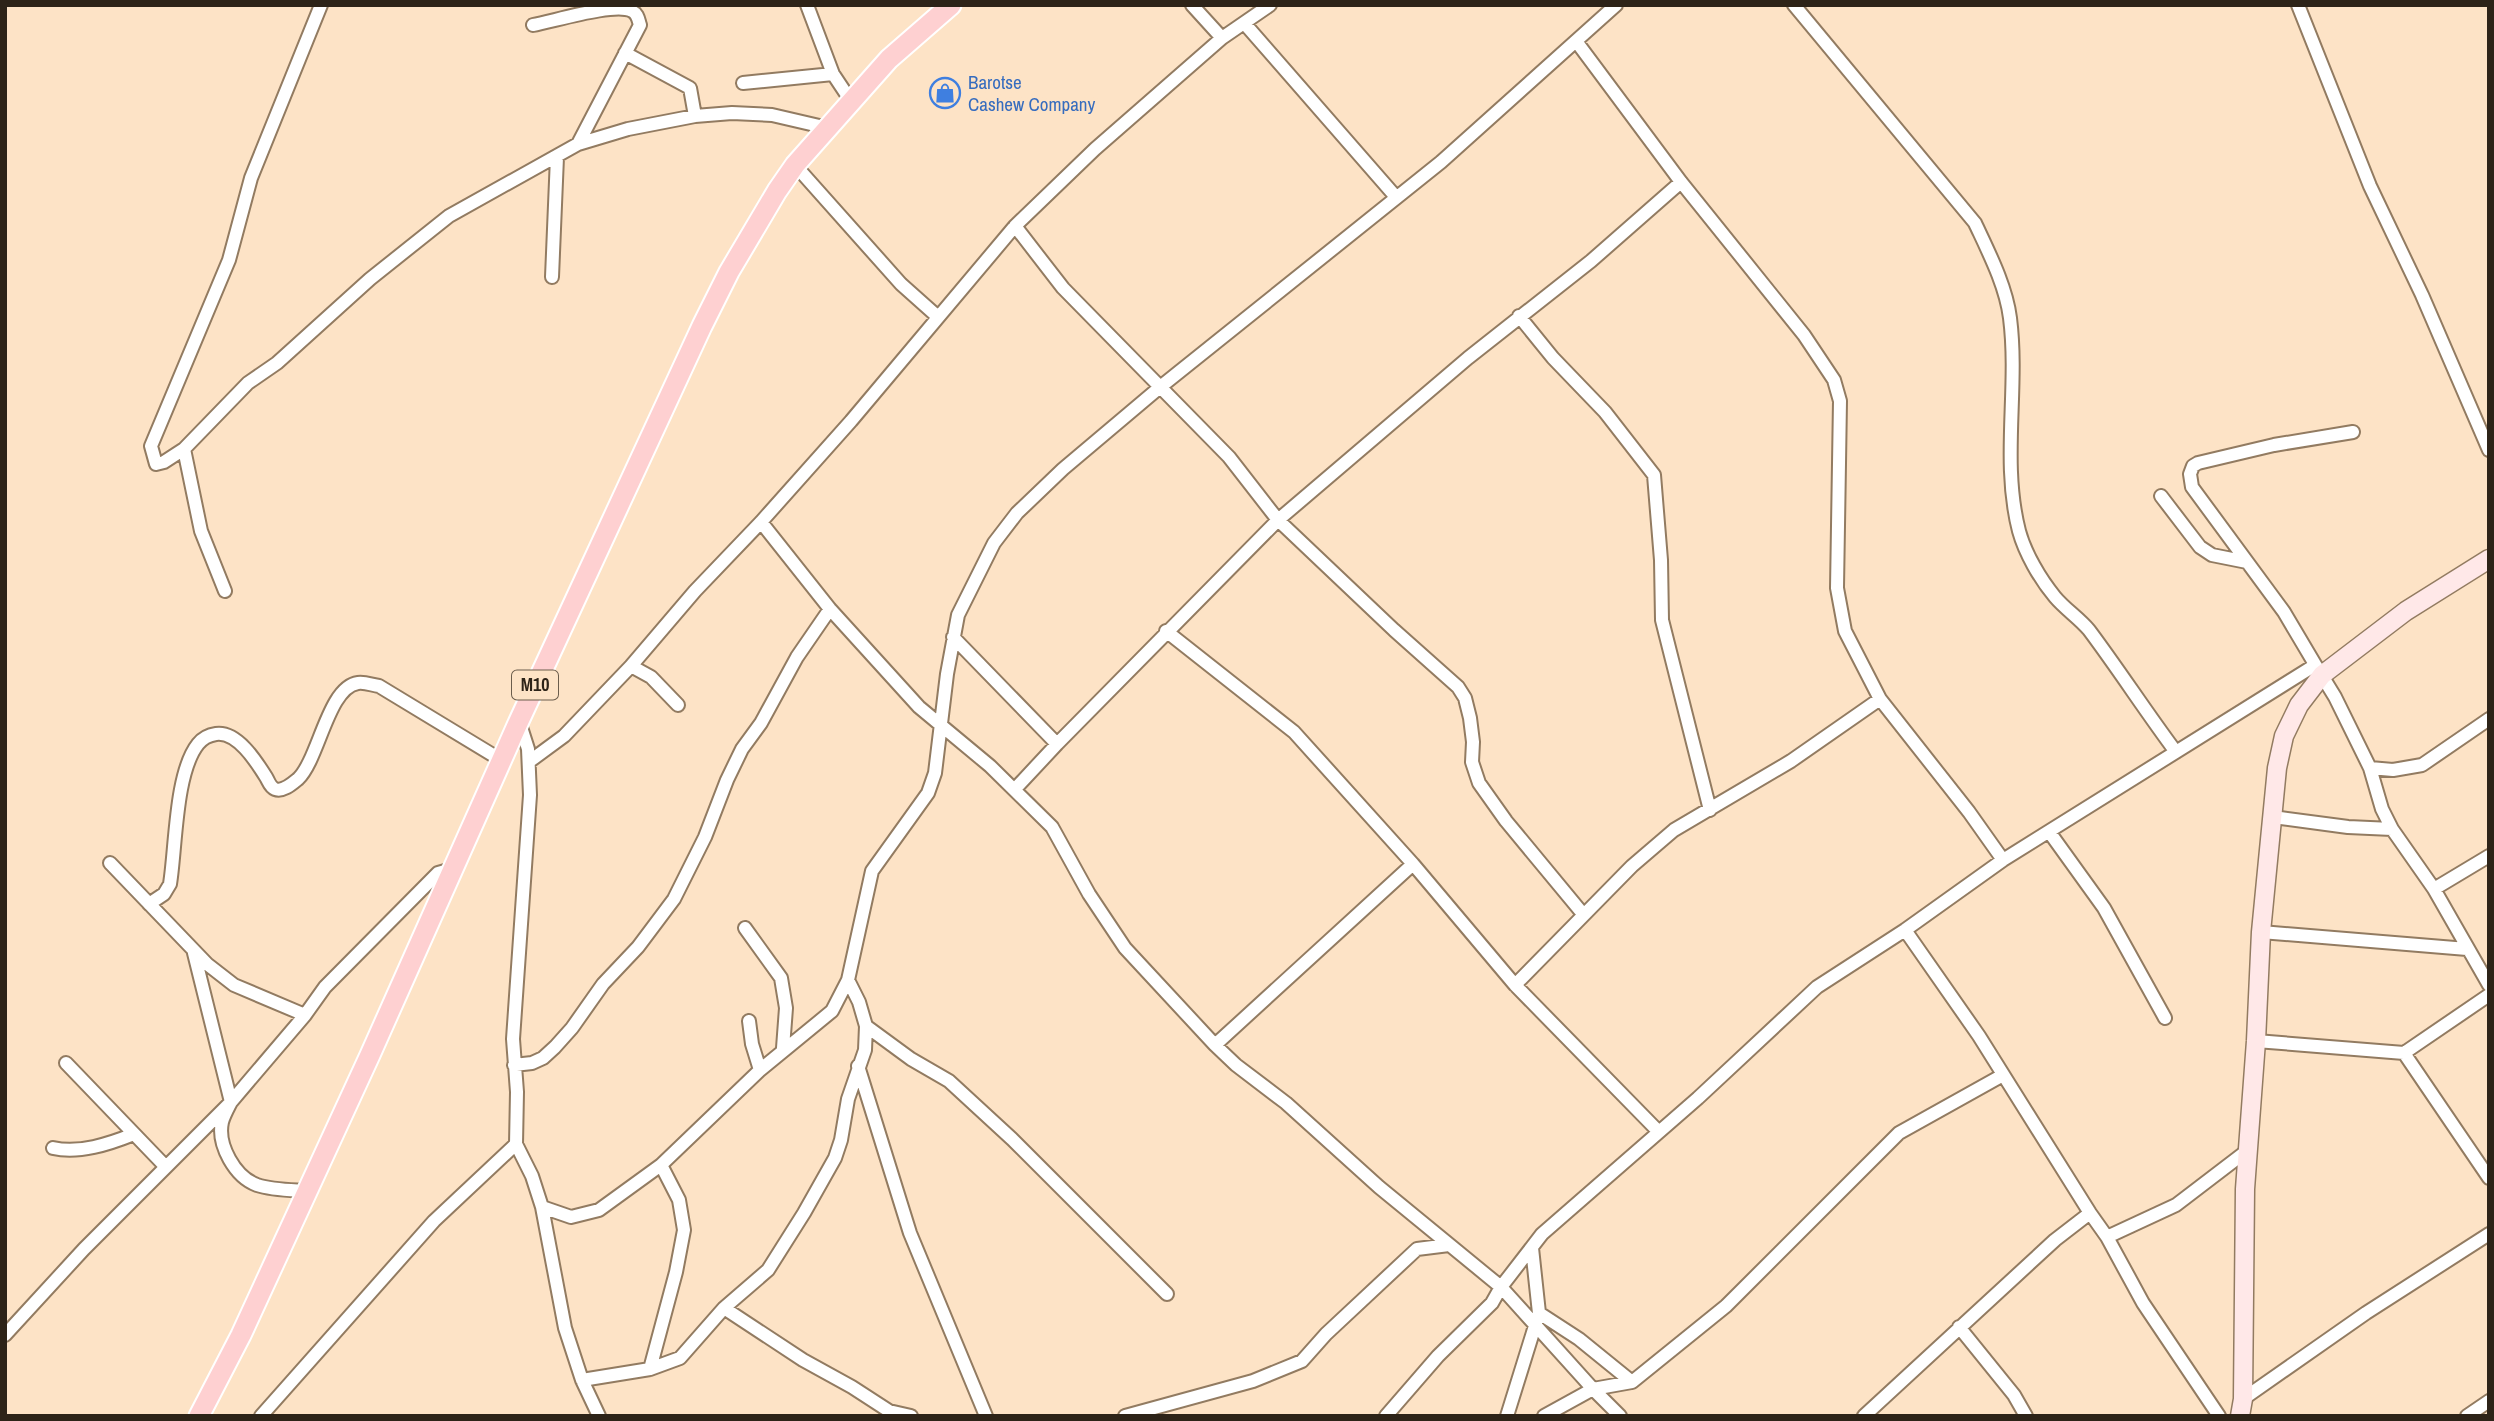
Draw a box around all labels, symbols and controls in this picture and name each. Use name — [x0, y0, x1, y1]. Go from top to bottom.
place label: Barotse Cashew Company — [968, 69, 1095, 117]
shop icon: Barotse Cashew Company — [928, 76, 962, 110]
road number: M10 — [512, 670, 558, 700]

